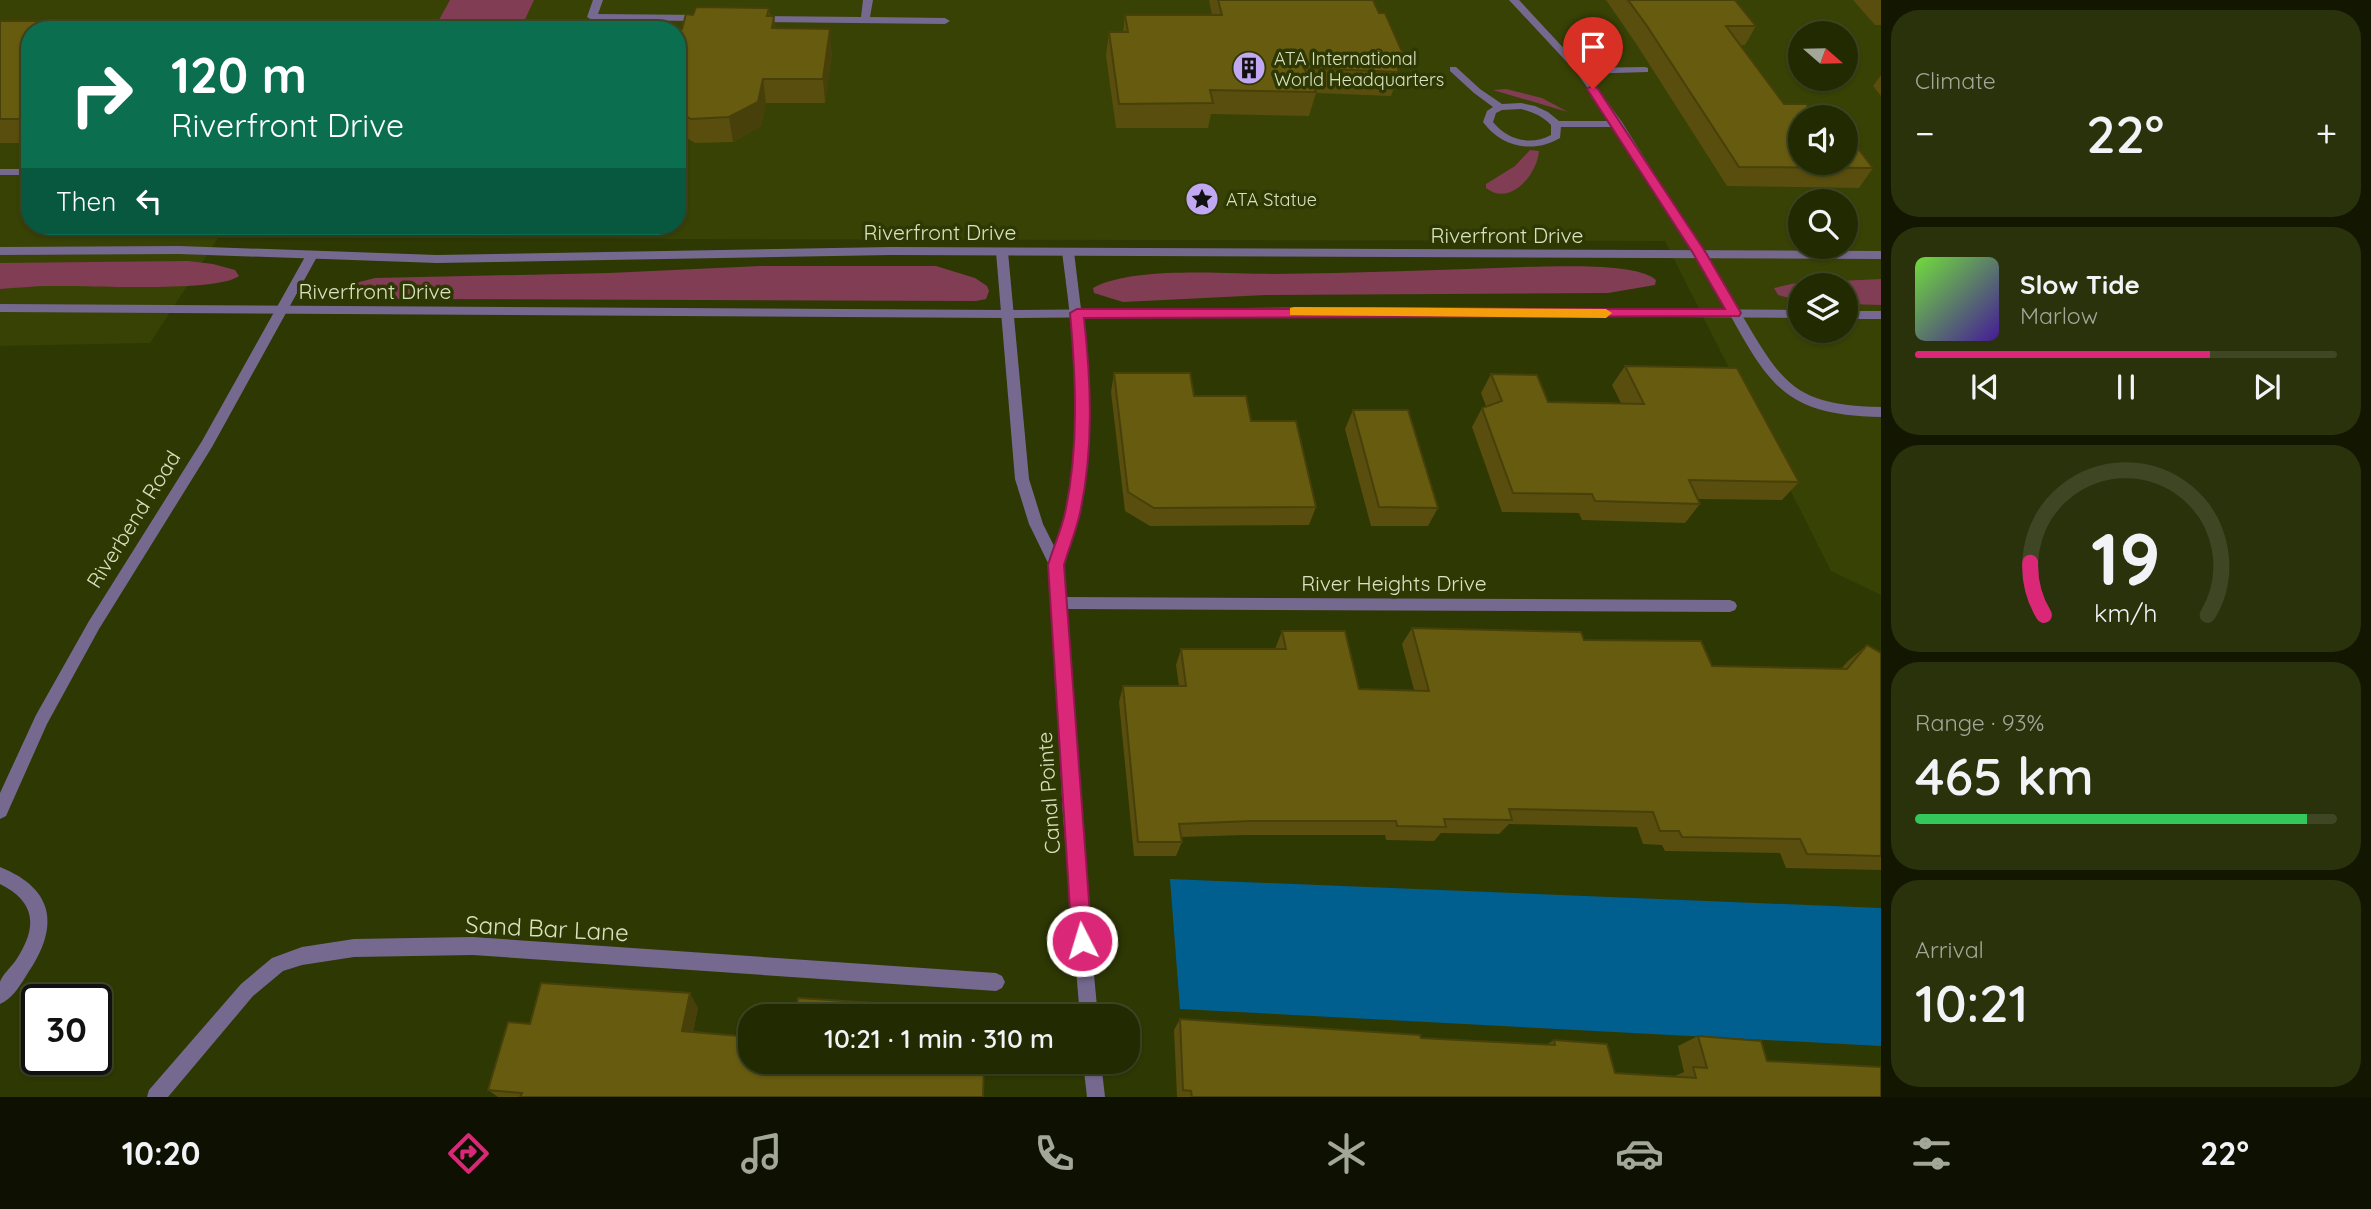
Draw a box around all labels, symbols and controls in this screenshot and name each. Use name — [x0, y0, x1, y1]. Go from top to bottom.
pin — [1563, 17, 1623, 89]
north arrow — [1788, 21, 1858, 91]
map controls — [1788, 21, 1858, 343]
icon: arrive — [1574, 28, 1612, 66]
text: 120 m — [171, 44, 307, 105]
place label: ATA International World Headquarters — [1274, 47, 1444, 91]
icon: right — [56, 49, 147, 140]
building icon: ATA International World Headquarters — [1230, 49, 1268, 87]
text: Climate — [1915, 66, 1996, 95]
text: 22° — [2086, 101, 2164, 166]
text: Riverfront Drive — [171, 105, 404, 145]
button: sound — [1788, 105, 1858, 175]
text: − — [1915, 109, 1935, 157]
text: + — [2316, 109, 2337, 157]
place icon: ATA Statue — [1183, 180, 1221, 218]
icon: left — [130, 182, 168, 220]
text: Then — [56, 185, 116, 218]
place label: ATA Statue — [1226, 188, 1317, 211]
button: search — [1788, 189, 1858, 259]
street label: Riverfront Drive — [864, 219, 1016, 245]
street label: Riverfront Drive — [1431, 222, 1583, 248]
text: Slow Tide — [2020, 268, 2140, 301]
button: layers — [1788, 273, 1858, 343]
street label: Riverfront Drive — [299, 278, 451, 304]
text: Marlow — [2020, 301, 2098, 330]
icon: previous — [1966, 368, 2004, 406]
icon: pause — [2107, 368, 2145, 406]
icon: next — [2248, 368, 2286, 406]
street label: Riverbend Road — [80, 446, 186, 592]
text: 19 — [2091, 512, 2161, 603]
street label: River Heights Drive — [1301, 570, 1487, 596]
text: km/h — [2094, 596, 2158, 627]
text: Range · 93% — [1915, 708, 2044, 737]
street label: Canal Pointe — [1031, 731, 1065, 855]
text: 465 km — [1915, 743, 2094, 808]
position arrow — [1045, 904, 1119, 978]
street label: Sand Bar Lane — [464, 909, 630, 947]
text: Arrival — [1915, 935, 1984, 964]
text: 10:21 — [1915, 970, 2028, 1035]
speed limit sign: 30 — [21, 984, 112, 1075]
text: 10:21 · 1 min · 310 m — [824, 1022, 1054, 1055]
icon: directions — [444, 1129, 493, 1178]
icon: music — [737, 1129, 786, 1178]
icon: phone — [1030, 1129, 1079, 1178]
icon: climate — [1322, 1129, 1371, 1178]
icon: car — [1615, 1129, 1664, 1178]
icon: filters — [1907, 1129, 1956, 1178]
text: 10:20 — [122, 1133, 201, 1173]
text: 22° — [2200, 1133, 2249, 1173]

